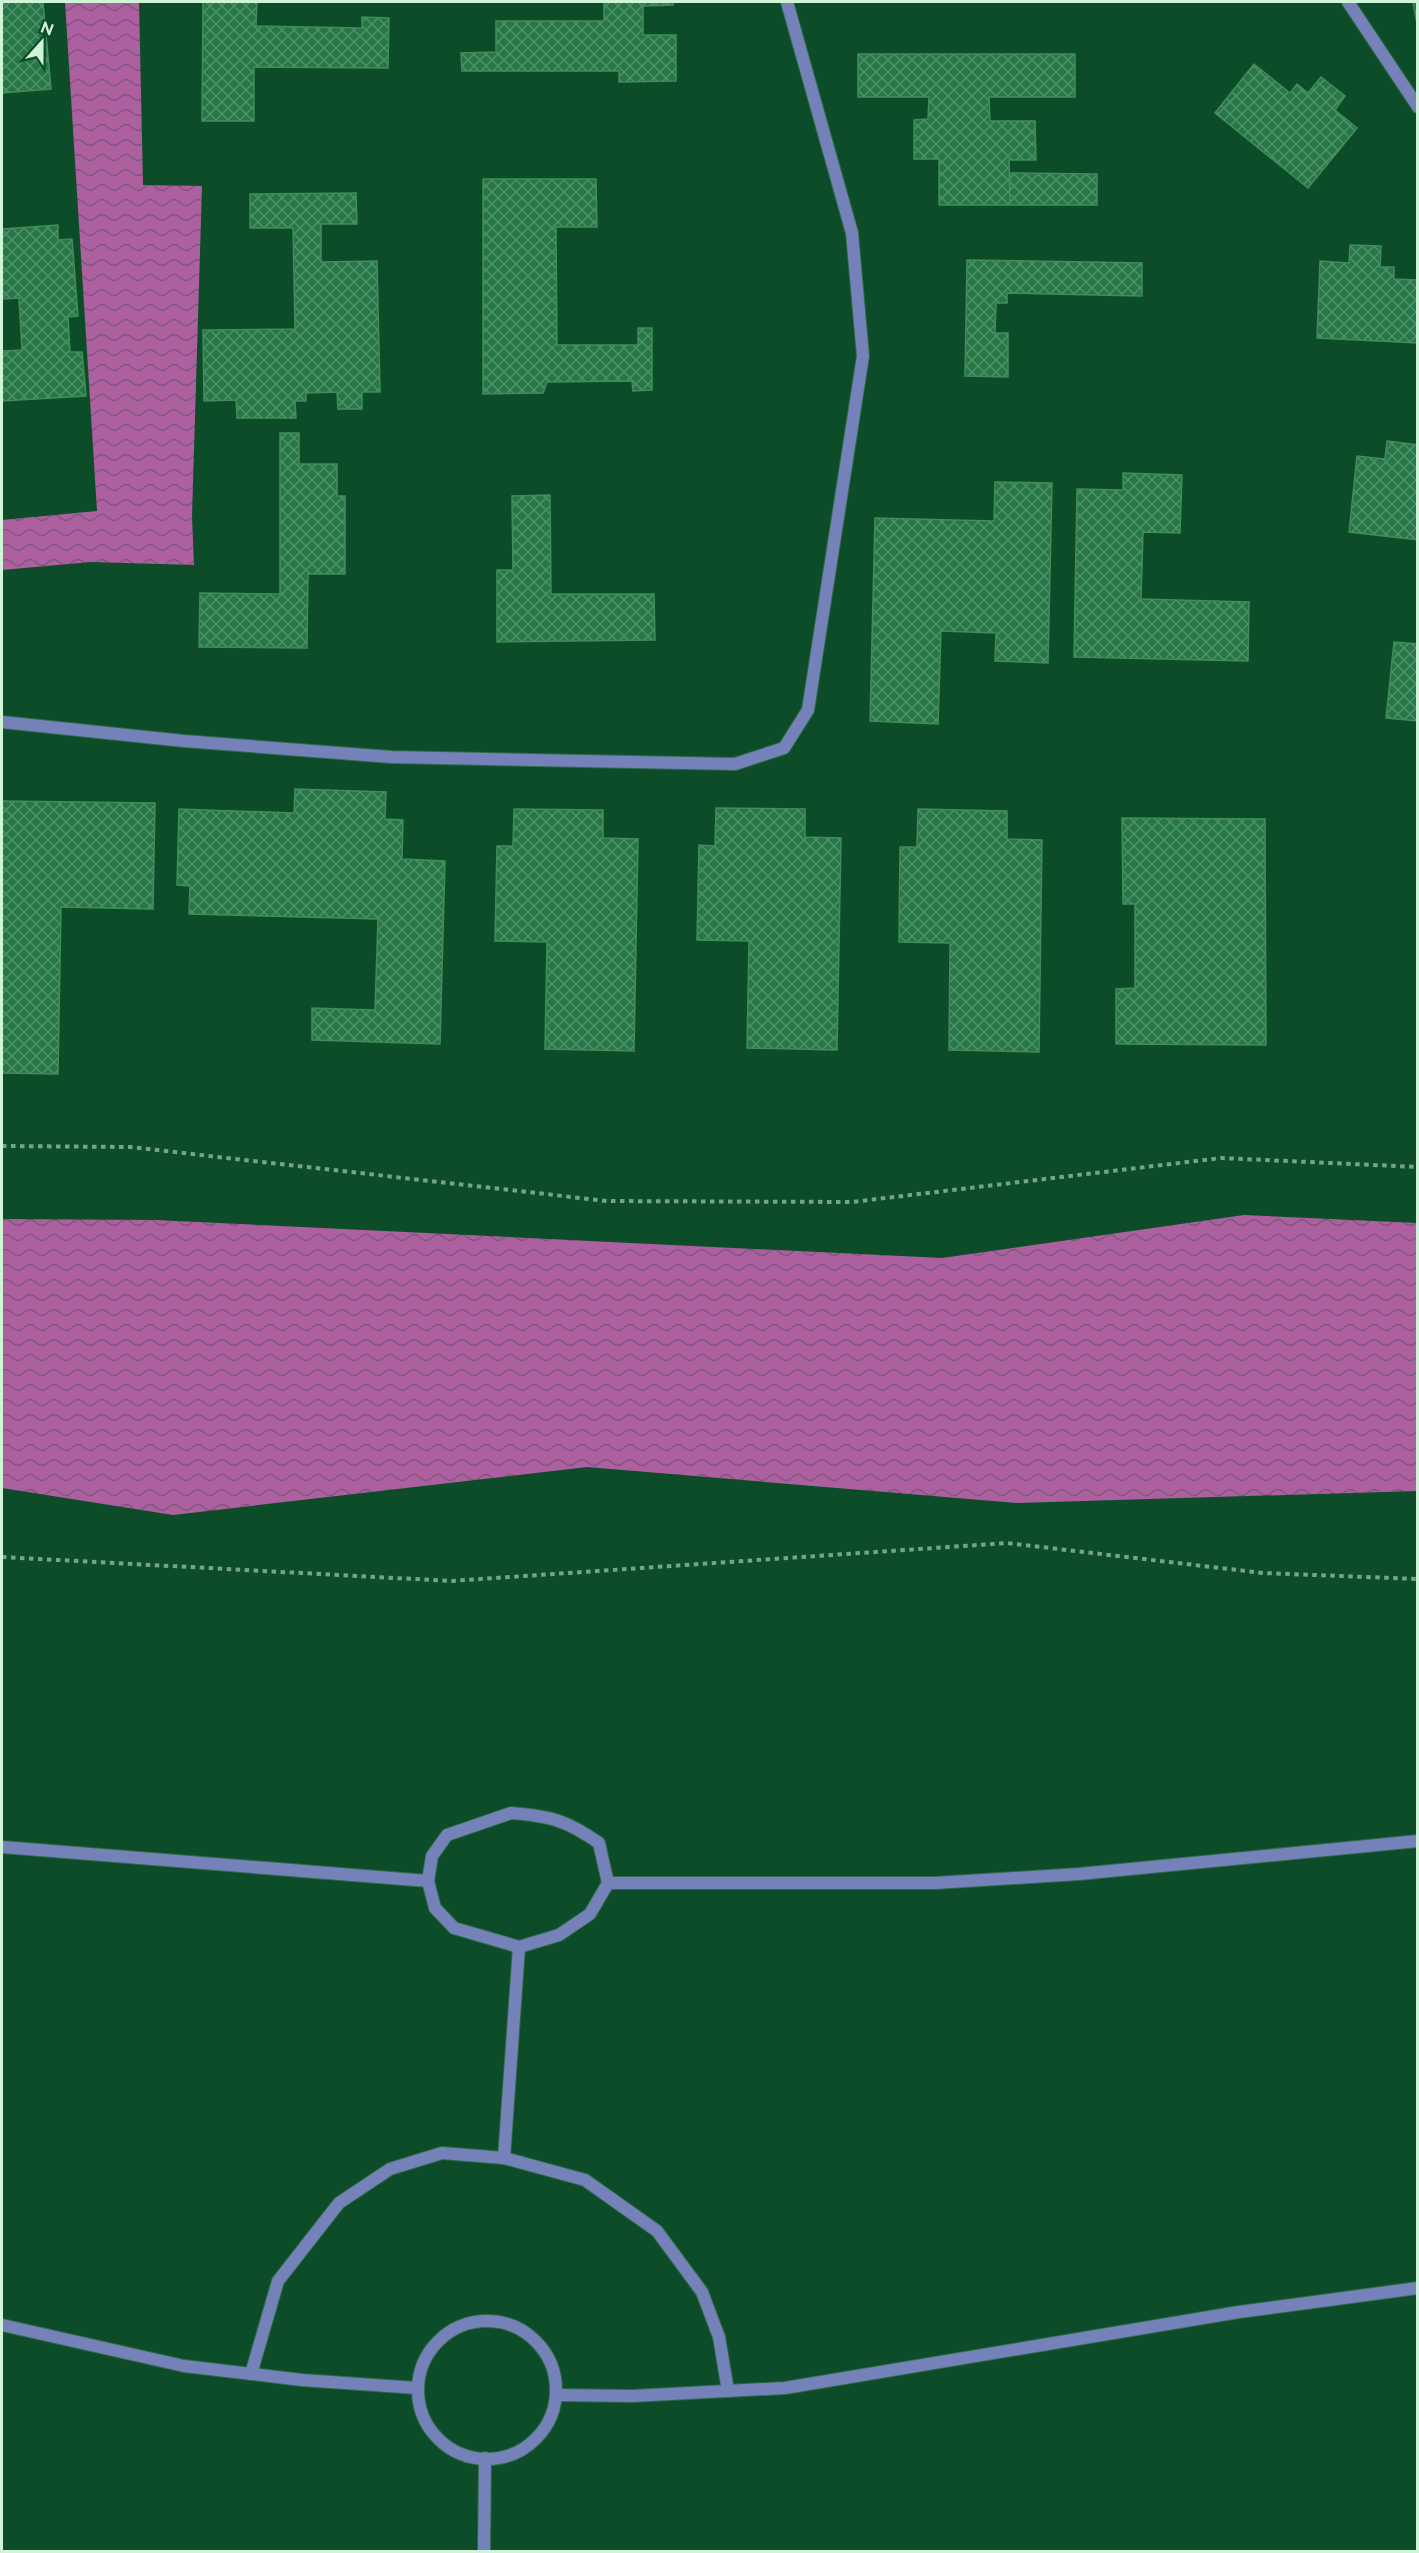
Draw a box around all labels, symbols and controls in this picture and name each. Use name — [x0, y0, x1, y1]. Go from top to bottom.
north arrow — [12, 12, 72, 72]
text: N — [38, 17, 56, 40]

